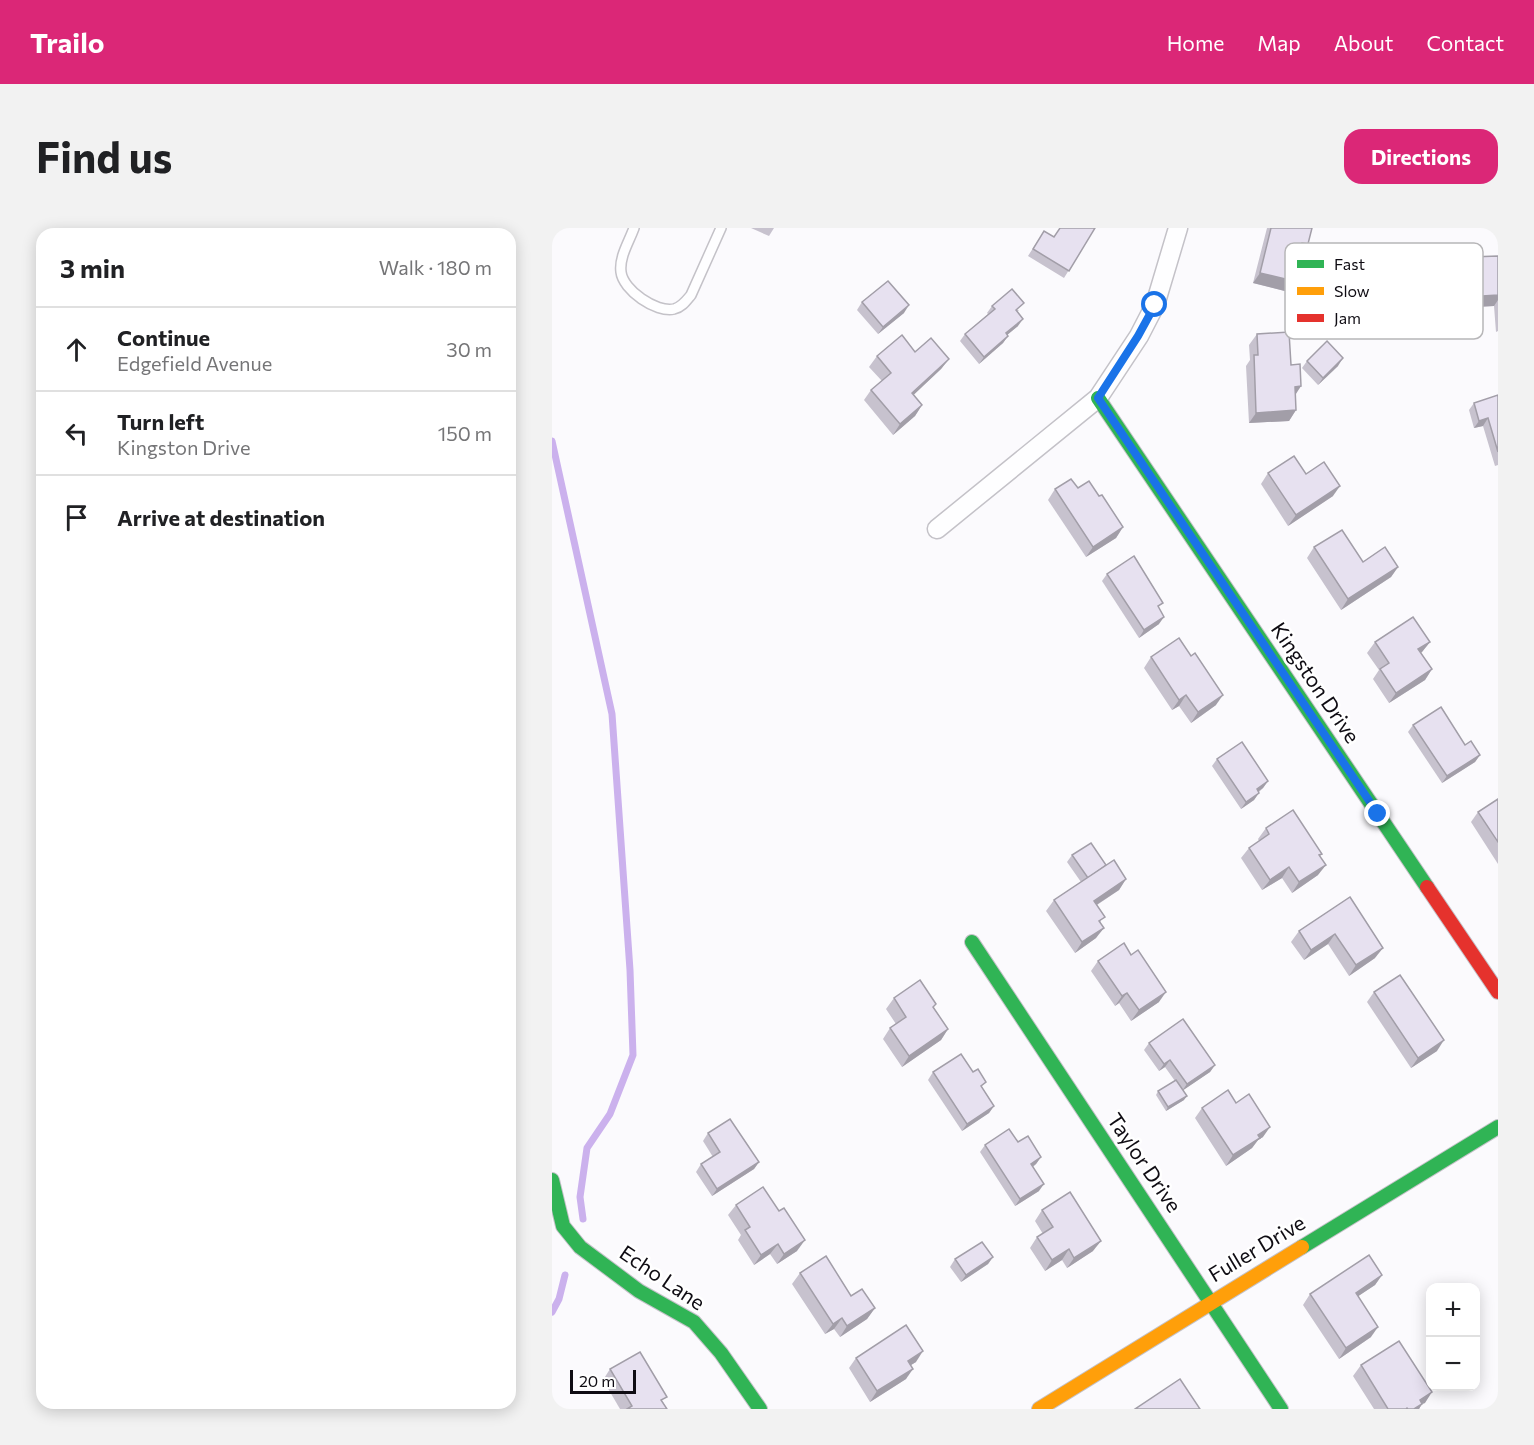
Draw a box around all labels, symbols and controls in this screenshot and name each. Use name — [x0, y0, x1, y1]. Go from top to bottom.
text: Trailo — [30, 25, 105, 59]
text: Home — [1167, 30, 1224, 55]
text: Map — [1257, 30, 1301, 55]
text: About — [1334, 30, 1393, 55]
text: Contact — [1426, 30, 1504, 55]
button: Directions — [1344, 129, 1498, 184]
text: Find us — [36, 130, 172, 182]
legend — [1285, 243, 1483, 339]
text: 3 min — [60, 252, 125, 283]
text: Fast — [1334, 254, 1365, 273]
text: Walk · 180 m — [379, 255, 492, 279]
text: Slow — [1334, 281, 1370, 300]
route start — [1141, 291, 1167, 317]
text: Jam — [1334, 308, 1361, 327]
text: Continue — [117, 324, 210, 351]
icon: ahead — [60, 333, 93, 366]
text: 30 m — [446, 337, 492, 361]
text: Edgefield Avenue — [117, 351, 272, 375]
text: Turn left — [117, 408, 204, 435]
icon: left — [60, 417, 93, 450]
text: 150 m — [438, 421, 492, 445]
text: Kingston Drive — [117, 435, 251, 459]
icon: arrive — [60, 501, 93, 534]
text: Arrive at destination — [117, 504, 325, 531]
street label: Kingston Drive — [1267, 617, 1366, 747]
route end — [1364, 800, 1390, 826]
street label: Taylor Drive — [1103, 1108, 1188, 1217]
street label: Fuller Drive — [1203, 1209, 1309, 1286]
street label: Echo Lane — [615, 1239, 710, 1314]
map controls — [1426, 1283, 1480, 1391]
button: + — [1426, 1283, 1480, 1337]
button: − — [1426, 1337, 1480, 1391]
scale bar — [570, 1367, 636, 1394]
text: 20 m — [579, 1371, 615, 1390]

